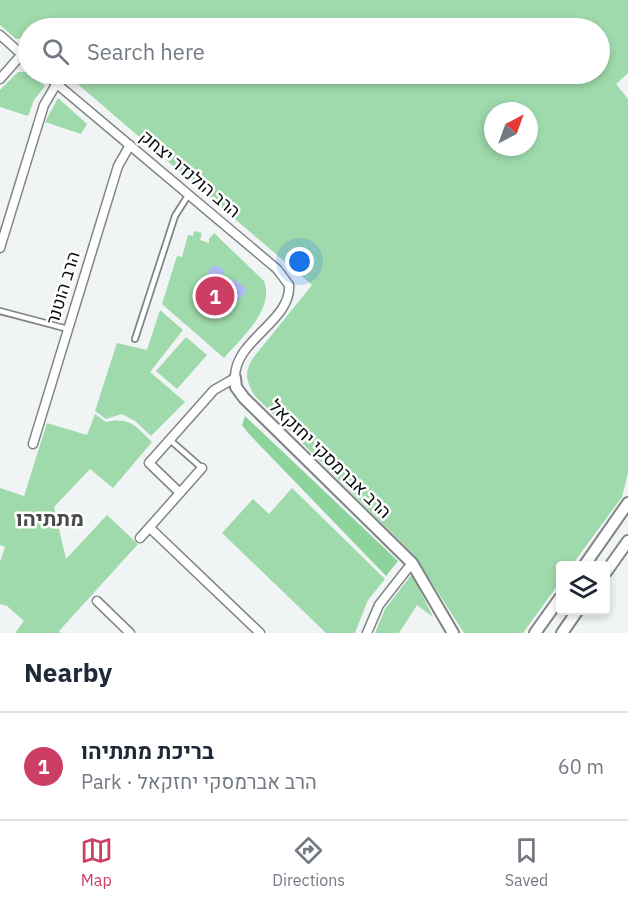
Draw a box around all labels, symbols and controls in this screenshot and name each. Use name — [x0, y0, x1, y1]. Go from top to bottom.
search box — [18, 18, 610, 84]
icon: search — [39, 35, 72, 68]
text: Search here — [87, 37, 205, 66]
north arrow — [484, 102, 538, 156]
street label: הרב הולנדר יצחק — [135, 125, 245, 222]
your location — [285, 247, 314, 276]
street label: הרב הוטנר — [40, 248, 85, 327]
pin: 1 — [196, 274, 234, 318]
street label: הרב אברמסקי יחזקאל — [264, 394, 396, 523]
district label: מתתיהו — [16, 504, 84, 532]
map controls — [556, 561, 610, 615]
button: layers — [556, 561, 610, 615]
text: Nearby — [24, 655, 112, 689]
text: בריכת מתתיהו — [81, 736, 214, 765]
text: 1 — [38, 753, 50, 780]
text: 60 m — [558, 753, 604, 780]
text: Park · הרב אברמסקי יחזקאל — [81, 768, 317, 795]
tab: Map — [80, 834, 113, 890]
tab: Directions — [272, 834, 345, 890]
tab: Saved — [505, 834, 548, 890]

